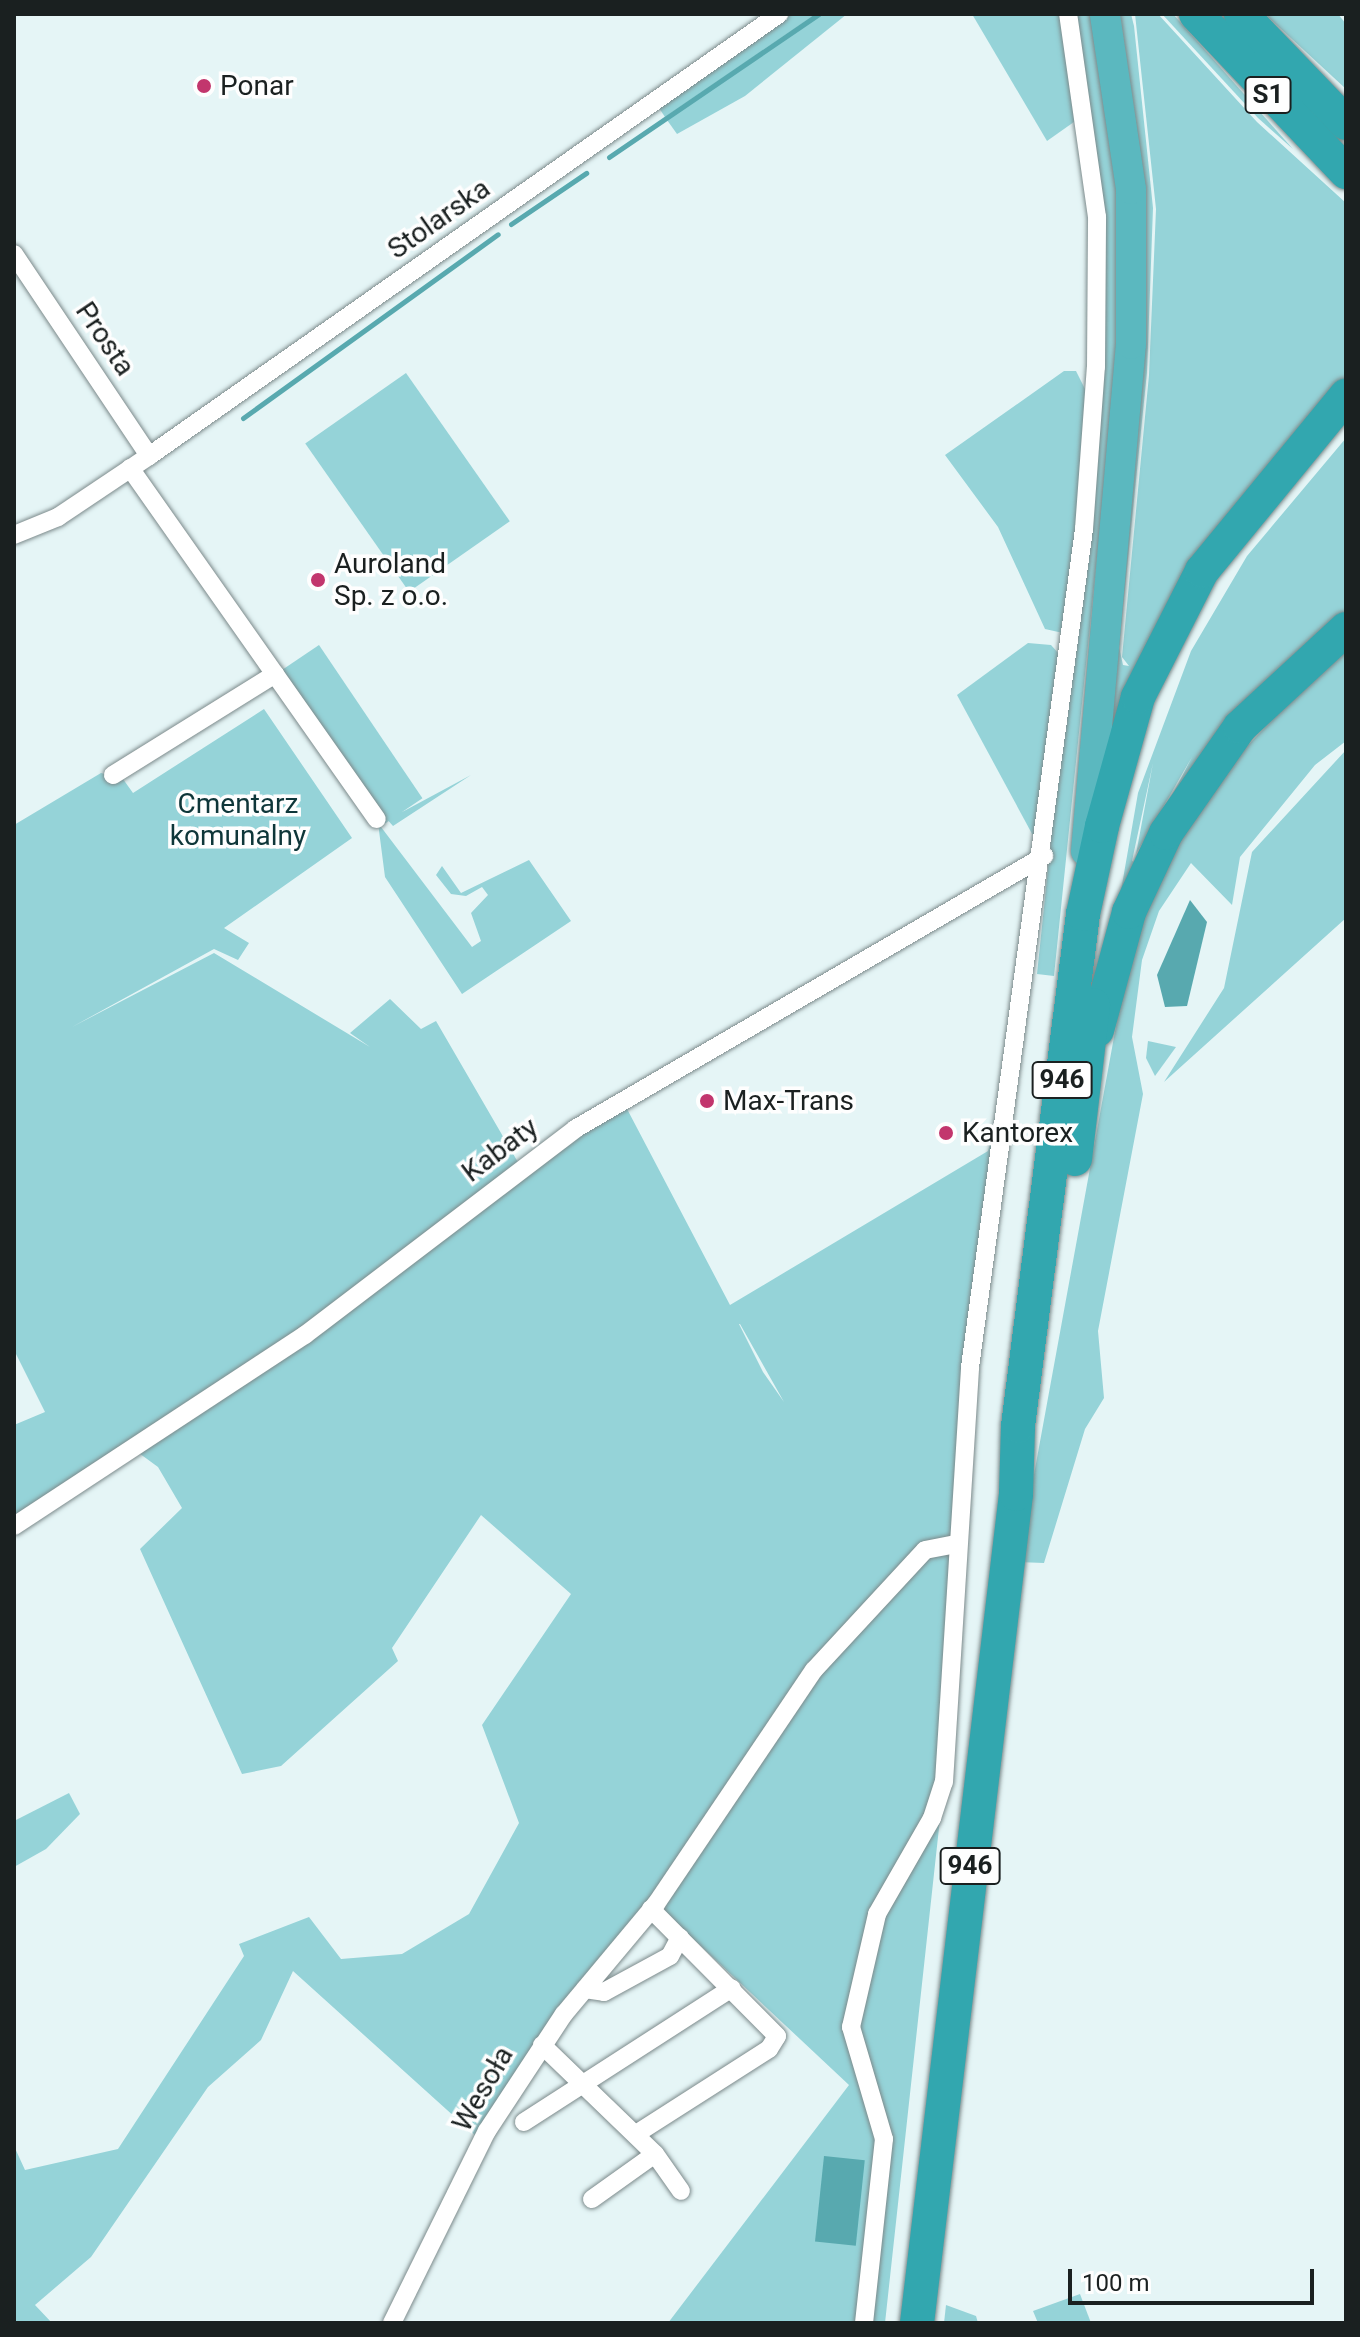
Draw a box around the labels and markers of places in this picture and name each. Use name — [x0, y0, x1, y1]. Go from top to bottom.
place label: Ponar — [220, 69, 294, 103]
marker: Ponar — [195, 77, 213, 95]
place label: Auroland Sp. z o.o. — [334, 547, 448, 613]
marker: Auroland Sp. z o.o. — [309, 571, 327, 589]
place label: Max-Trans — [723, 1084, 854, 1118]
marker: Max-Trans — [698, 1092, 716, 1110]
place label: Kantorex — [962, 1116, 1073, 1150]
marker: Kantorex — [937, 1124, 955, 1142]

